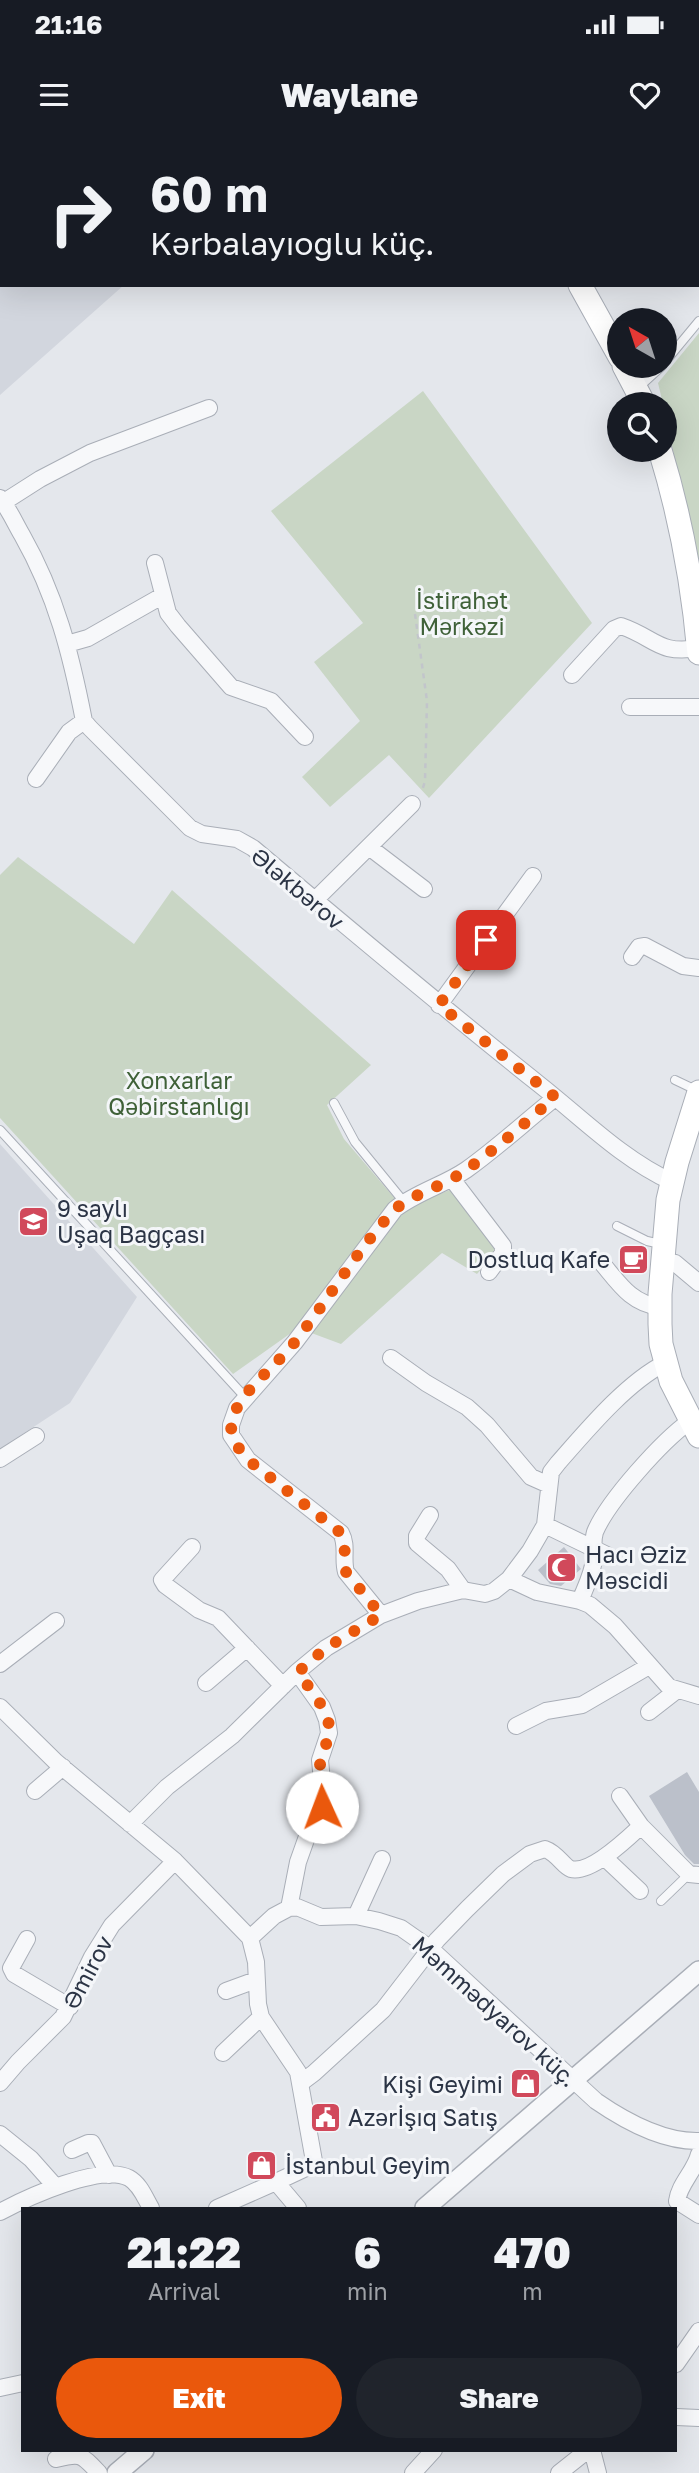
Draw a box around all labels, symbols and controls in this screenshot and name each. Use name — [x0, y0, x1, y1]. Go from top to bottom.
text: 21:16 — [35, 9, 102, 40]
icon: menu — [35, 76, 73, 114]
text: Waylane — [281, 76, 418, 114]
icon: heart — [626, 76, 664, 114]
text: 60 m — [150, 164, 268, 223]
icon: right — [35, 168, 126, 259]
text: Kərbalayıoğlu küç. — [150, 224, 435, 262]
north arrow — [607, 308, 677, 378]
map controls — [607, 308, 677, 462]
button: search — [607, 392, 677, 462]
park label: İstirahət Mərkəzi — [416, 586, 508, 640]
street label: Ələkbərov — [246, 841, 350, 935]
pin — [456, 910, 516, 970]
icon: arrive — [467, 921, 505, 959]
park label: Xonxarlar Qəbirstanlığı — [108, 1066, 250, 1120]
place label: 9 saylı Uşaq Bağçası — [57, 1194, 205, 1248]
school or university icon: 9 saylı Uşaq Bağçası — [17, 1204, 51, 1238]
cafe icon: Dostluq Kafe — [616, 1242, 650, 1276]
place label: Dostluq Kafe — [467, 1245, 610, 1273]
place label: Hacı Əziz Məscidi — [585, 1540, 687, 1594]
mosque icon: Hacı Əziz Məscidi — [545, 1550, 579, 1584]
position arrow — [285, 1770, 359, 1844]
street label: Məmmədyarov küç. — [407, 1930, 583, 2092]
street label: Əmirov — [56, 1931, 118, 2013]
shop icon: Kişi Geyimi — [509, 2067, 543, 2101]
place label: Kişi Geyimi — [382, 2070, 503, 2098]
public building icon: Azərİşıq Satış — [308, 2100, 342, 2134]
place label: Azərİşıq Satış — [348, 2103, 498, 2131]
shop icon: İstanbul Geyim — [245, 2148, 279, 2182]
place label: İstanbul Geyim — [285, 2151, 450, 2179]
text: 21:22 — [127, 2227, 241, 2277]
text: 6 — [354, 2227, 381, 2277]
text: 470 — [494, 2227, 571, 2277]
text: Arrival — [148, 2277, 220, 2305]
text: min — [347, 2277, 388, 2305]
text: m — [522, 2277, 543, 2305]
button: Exit — [56, 2358, 342, 2438]
button: Share — [356, 2358, 642, 2438]

